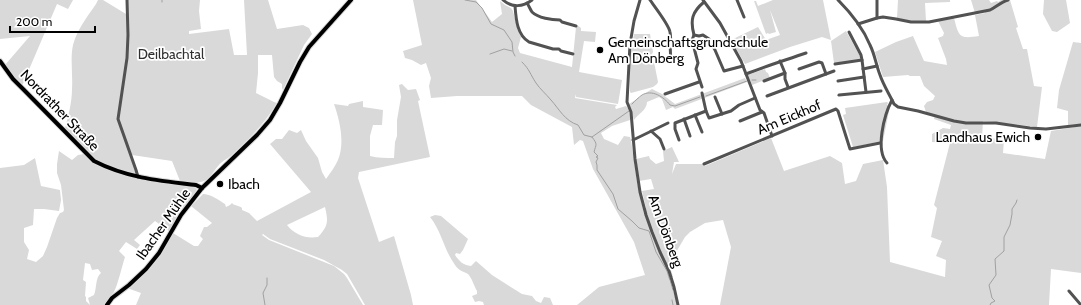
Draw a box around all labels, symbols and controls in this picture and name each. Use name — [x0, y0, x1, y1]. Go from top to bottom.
scale bar — [10, 8, 95, 34]
text: 200 m — [16, 14, 52, 29]
place label: Gemeinschaftsgrundschule Am Dönberg — [608, 33, 768, 67]
park label: Deilbachtal — [138, 45, 205, 63]
marker: Gemeinschaftsgrundschule Am Dönberg — [595, 45, 605, 55]
street label: Nordrather Straße — [17, 66, 103, 154]
street label: Am Eickhof — [754, 95, 824, 138]
place label: Landhaus Ewich — [935, 128, 1030, 146]
marker: Landhaus Ewich — [1033, 132, 1043, 142]
place label: Ibach — [228, 175, 260, 193]
marker: Ibach — [215, 179, 225, 189]
street label: Ibacher Mühle — [132, 185, 194, 263]
street label: Am Dönberg — [645, 192, 688, 271]

